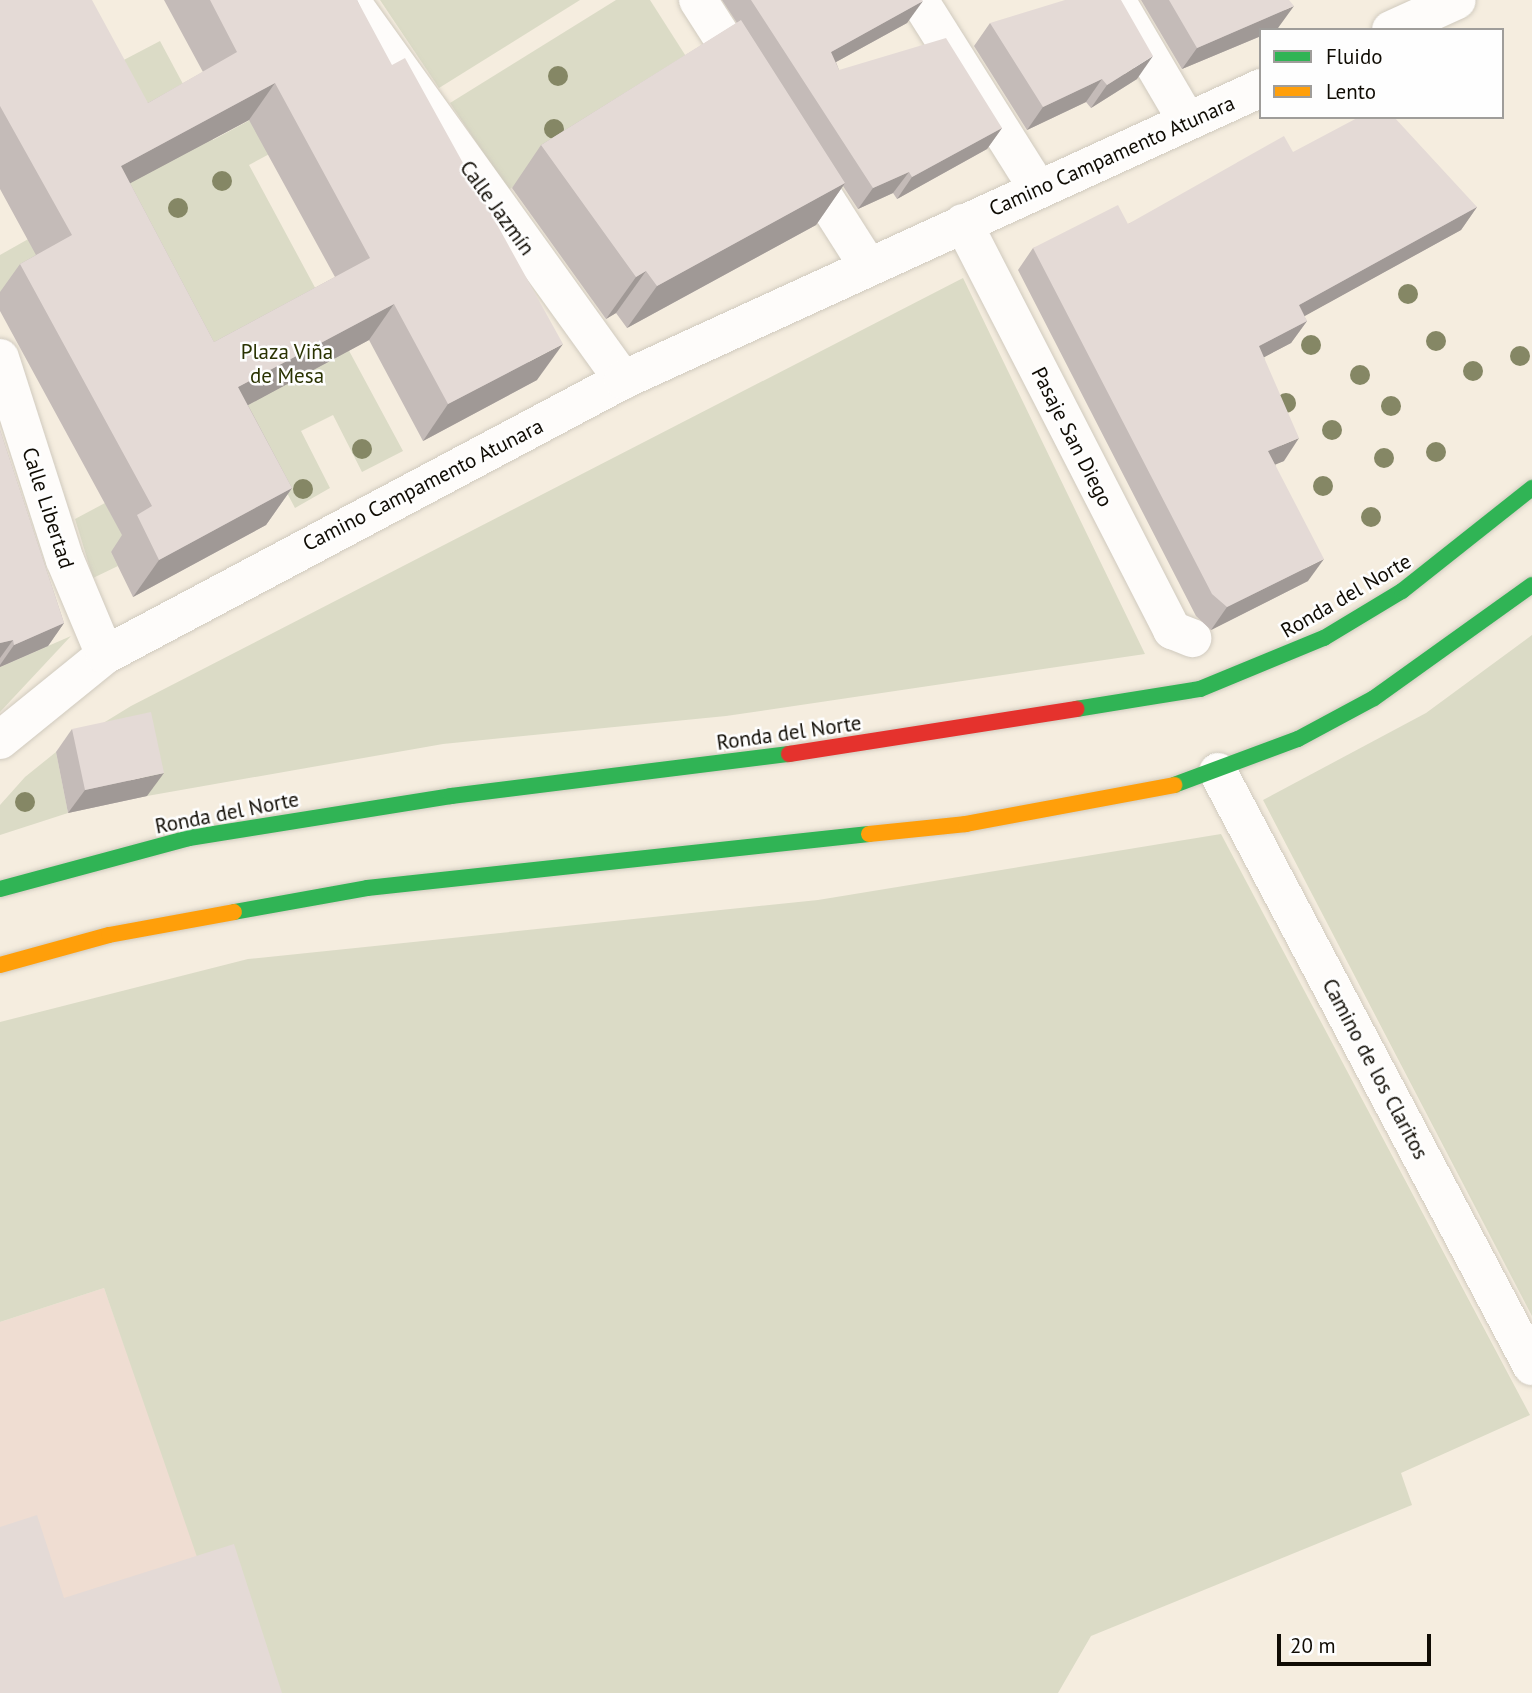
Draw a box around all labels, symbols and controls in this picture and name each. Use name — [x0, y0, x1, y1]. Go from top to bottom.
legend — [1259, 28, 1504, 119]
text: Fluido — [1326, 43, 1383, 70]
text: Lento — [1326, 78, 1376, 105]
street label: Camino Campamento Atunara — [985, 90, 1239, 222]
street label: Calle Jazmín — [454, 156, 540, 260]
park label: Plaza Viña de Mesa — [240, 339, 334, 389]
street label: Pasaje San Diego — [1026, 363, 1118, 511]
street label: Camino Campamento Atunara — [298, 413, 548, 557]
street label: Calle Libertad — [17, 444, 79, 572]
street label: Ronda del Norte — [1276, 549, 1416, 643]
street label: Ronda del Norte — [715, 710, 863, 756]
street label: Ronda del Norte — [153, 787, 301, 839]
street label: Camino de los Claritos — [1317, 974, 1433, 1164]
scale bar — [1280, 1620, 1434, 1664]
text: 20 m — [1290, 1632, 1336, 1659]

